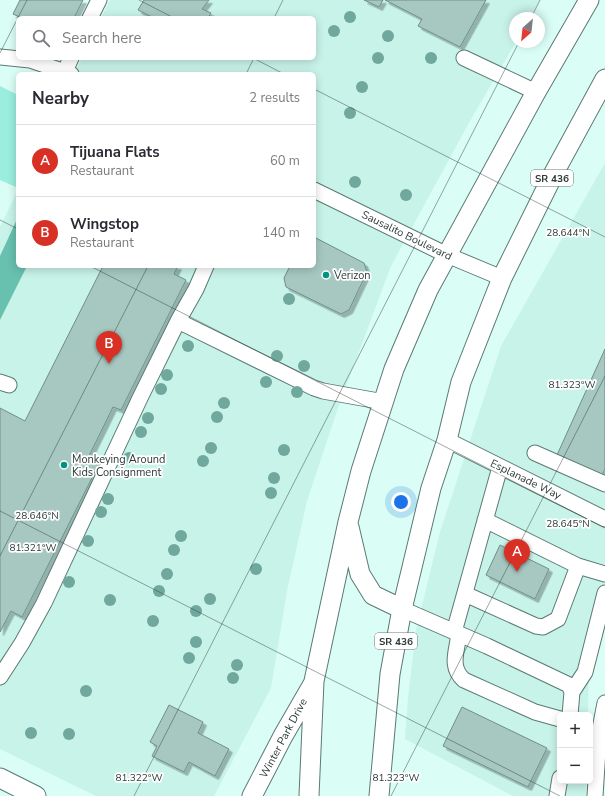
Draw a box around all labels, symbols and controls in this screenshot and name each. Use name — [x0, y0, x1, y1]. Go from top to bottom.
north arrow — [509, 12, 545, 48]
search box — [16, 16, 316, 60]
icon: search — [30, 27, 52, 49]
text: Search here — [62, 28, 142, 48]
text: Nearby — [32, 87, 89, 110]
text: 2 results — [249, 89, 300, 107]
text: Tijuana Flats — [70, 142, 159, 162]
text: A — [40, 152, 50, 170]
text: 60 m — [270, 152, 300, 170]
text: Restaurant — [70, 162, 134, 180]
road number: SR 436 — [531, 170, 573, 186]
street label: Sausalito Boulevard — [359, 207, 454, 264]
text: Wingstop — [70, 214, 139, 234]
text: B — [41, 224, 49, 242]
text: 140 m — [262, 224, 300, 242]
text: 28.644°N — [546, 226, 590, 240]
text: Restaurant — [70, 234, 134, 252]
place label: Verizon — [333, 268, 371, 283]
marker: Verizon — [321, 270, 331, 280]
pin: B — [96, 331, 122, 364]
text: 81.323°W — [548, 378, 596, 392]
place label: Monkeying Around Kids Consignment — [72, 452, 165, 480]
street label: Esplanade Way — [488, 456, 564, 503]
marker: Monkeying Around Kids Consignment — [59, 460, 69, 470]
your location — [391, 492, 411, 512]
text: 28.646°N — [15, 509, 59, 523]
text: 28.645°N — [546, 517, 590, 531]
pin: A — [504, 539, 530, 572]
text: 81.321°W — [9, 541, 57, 555]
road number: SR 436 — [375, 633, 417, 649]
street label: Winter Park Drive — [256, 696, 311, 781]
map controls — [557, 712, 593, 784]
button: + — [557, 712, 593, 748]
button: − — [557, 748, 593, 784]
text: 81.322°W — [115, 771, 163, 785]
text: 81.323°W — [372, 771, 420, 785]

